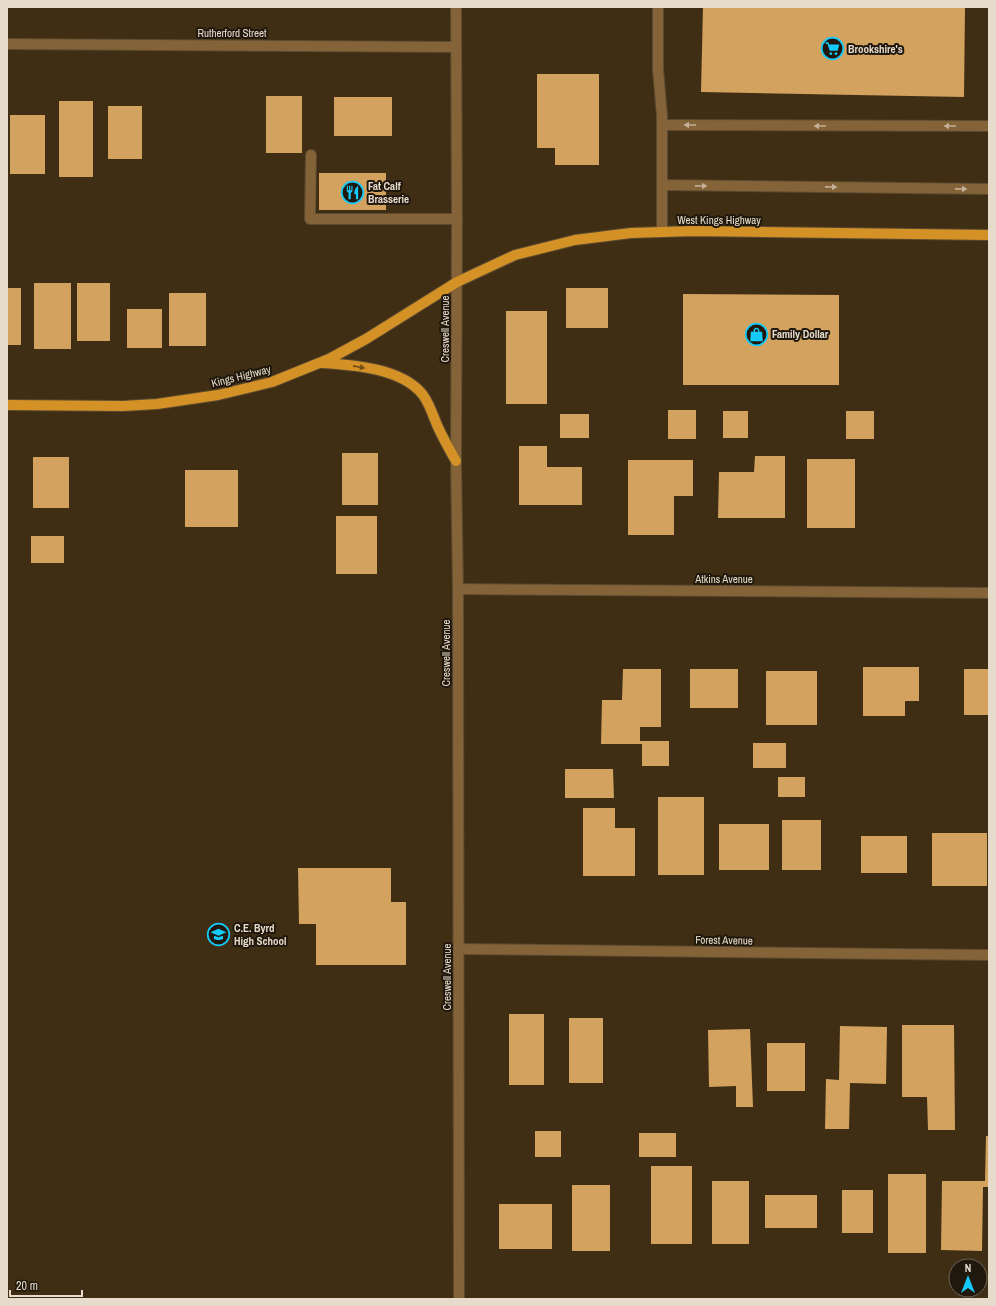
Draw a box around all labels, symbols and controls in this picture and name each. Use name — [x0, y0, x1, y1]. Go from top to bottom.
street label: Rutherford Street — [197, 26, 267, 40]
supermarket icon: Brookshire's — [820, 36, 846, 62]
place label: Brookshire's — [848, 42, 903, 56]
one-way arrow — [683, 122, 696, 128]
one-way arrow — [813, 123, 826, 129]
one-way arrow — [943, 123, 956, 129]
restaurant icon: Fat Calf Brasserie — [340, 179, 366, 205]
place label: Fat Calf Brasserie — [368, 179, 409, 206]
one-way arrow — [695, 182, 707, 189]
one-way arrow — [825, 184, 838, 190]
one-way arrow — [955, 186, 968, 192]
street label: West Kings Highway — [677, 213, 761, 227]
street label: Creswell Avenue — [438, 295, 452, 363]
shop icon: Family Dollar — [743, 321, 769, 347]
place label: Family Dollar — [772, 327, 829, 341]
street label: Kings Highway — [210, 362, 273, 390]
one-way arrow — [353, 364, 365, 370]
street label: Atkins Avenue — [694, 572, 753, 586]
street label: Creswell Avenue — [439, 619, 453, 687]
school or university icon: C.E. Byrd High School — [206, 921, 232, 947]
place label: C.E. Byrd High School — [234, 921, 287, 948]
street label: Forest Avenue — [695, 932, 753, 948]
street label: Creswell Avenue — [440, 943, 454, 1011]
north arrow — [948, 1258, 988, 1298]
text: N — [965, 1261, 971, 1275]
scale bar — [10, 1272, 82, 1298]
text: 20 m — [16, 1278, 38, 1294]

